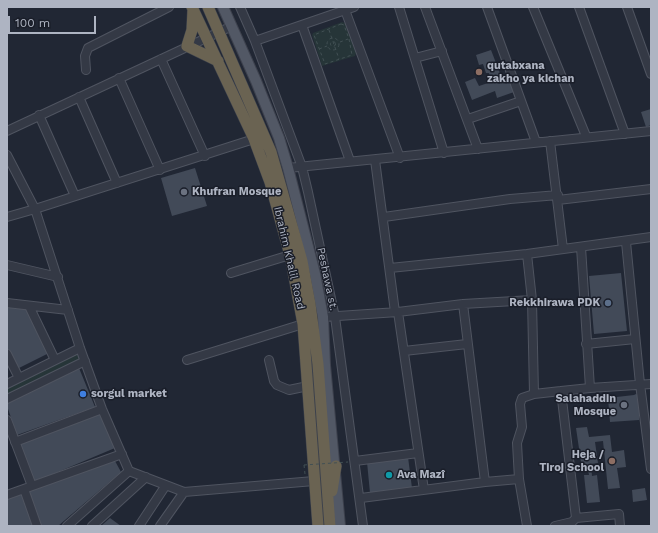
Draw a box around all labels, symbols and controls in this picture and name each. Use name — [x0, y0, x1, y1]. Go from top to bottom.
scale bar — [10, 8, 98, 34]
text: 100 m — [15, 16, 50, 30]
place label: qutabxana zakho ya kichan — [487, 59, 574, 85]
marker: qutabxana zakho ya kichan — [474, 67, 484, 77]
place label: Khufran Mosque — [192, 185, 281, 199]
marker: Khufran Mosque — [179, 187, 189, 197]
street label: Ibrahim Khalil Road — [271, 205, 307, 311]
street label: Peshawa st. — [314, 246, 340, 312]
place label: Rekkhirawa PDK — [509, 296, 600, 310]
marker: Rekkhirawa PDK — [603, 298, 613, 308]
place label: sorgul market — [91, 387, 167, 401]
marker: sorgul market — [78, 389, 88, 399]
place label: Salahaddin Mosque — [556, 392, 616, 418]
marker: Salahaddin Mosque — [619, 400, 629, 410]
place label: Heja / Tiroj School — [539, 448, 604, 474]
marker: Heja / Tiroj School — [607, 456, 617, 466]
place label: Ava Mazî — [397, 468, 445, 482]
marker: Ava Mazî — [384, 470, 394, 480]

